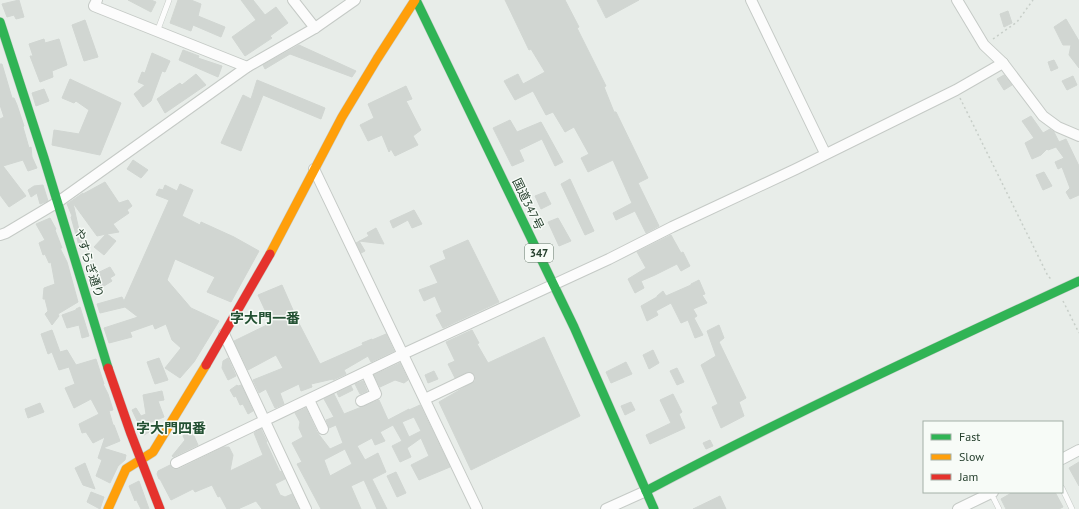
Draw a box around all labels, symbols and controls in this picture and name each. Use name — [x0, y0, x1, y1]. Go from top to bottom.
street label: 国道347号 — [510, 175, 547, 232]
street label: やすらぎ通り — [72, 226, 107, 299]
road number: 347 — [525, 244, 553, 262]
district label: 字大門一番 — [230, 309, 300, 327]
district label: 字大門四番 — [136, 419, 206, 437]
legend — [923, 421, 1063, 493]
text: Fast — [959, 429, 980, 444]
text: Slow — [959, 449, 984, 464]
text: Jam — [958, 469, 978, 484]

